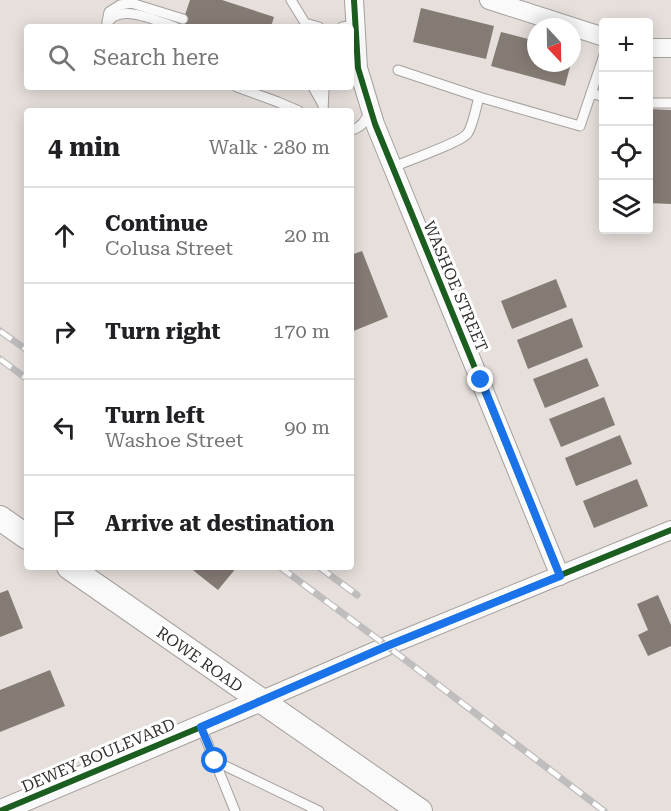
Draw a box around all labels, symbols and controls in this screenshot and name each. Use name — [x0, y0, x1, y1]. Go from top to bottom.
north arrow — [527, 18, 581, 72]
map controls — [599, 18, 653, 234]
button: + — [599, 18, 653, 72]
search box — [24, 24, 354, 90]
icon: search — [45, 41, 78, 74]
text: Search here — [93, 45, 219, 70]
button: − — [599, 72, 653, 126]
button: locate — [599, 126, 653, 180]
text: 4 min — [48, 132, 120, 162]
text: Walk · 280 m — [209, 135, 330, 159]
button: layers — [599, 180, 653, 234]
text: Continue — [105, 211, 208, 236]
street label: WASHOE STREET — [419, 218, 492, 355]
icon: ahead — [48, 219, 81, 252]
text: 20 m — [284, 223, 330, 247]
text: Colusa Street — [105, 236, 233, 260]
icon: right — [48, 315, 81, 348]
text: Turn right — [105, 319, 220, 344]
text: 170 m — [273, 319, 330, 343]
route end — [467, 366, 493, 392]
text: Turn left — [105, 403, 205, 428]
icon: left — [48, 411, 81, 444]
text: 90 m — [284, 415, 330, 439]
text: Washoe Street — [105, 428, 243, 452]
icon: arrive — [48, 507, 81, 540]
text: Arrive at destination — [105, 511, 334, 536]
street label: ROWE ROAD — [153, 623, 247, 696]
street label: DEWEY BOULEVARD — [19, 714, 178, 796]
route start — [201, 747, 227, 773]

